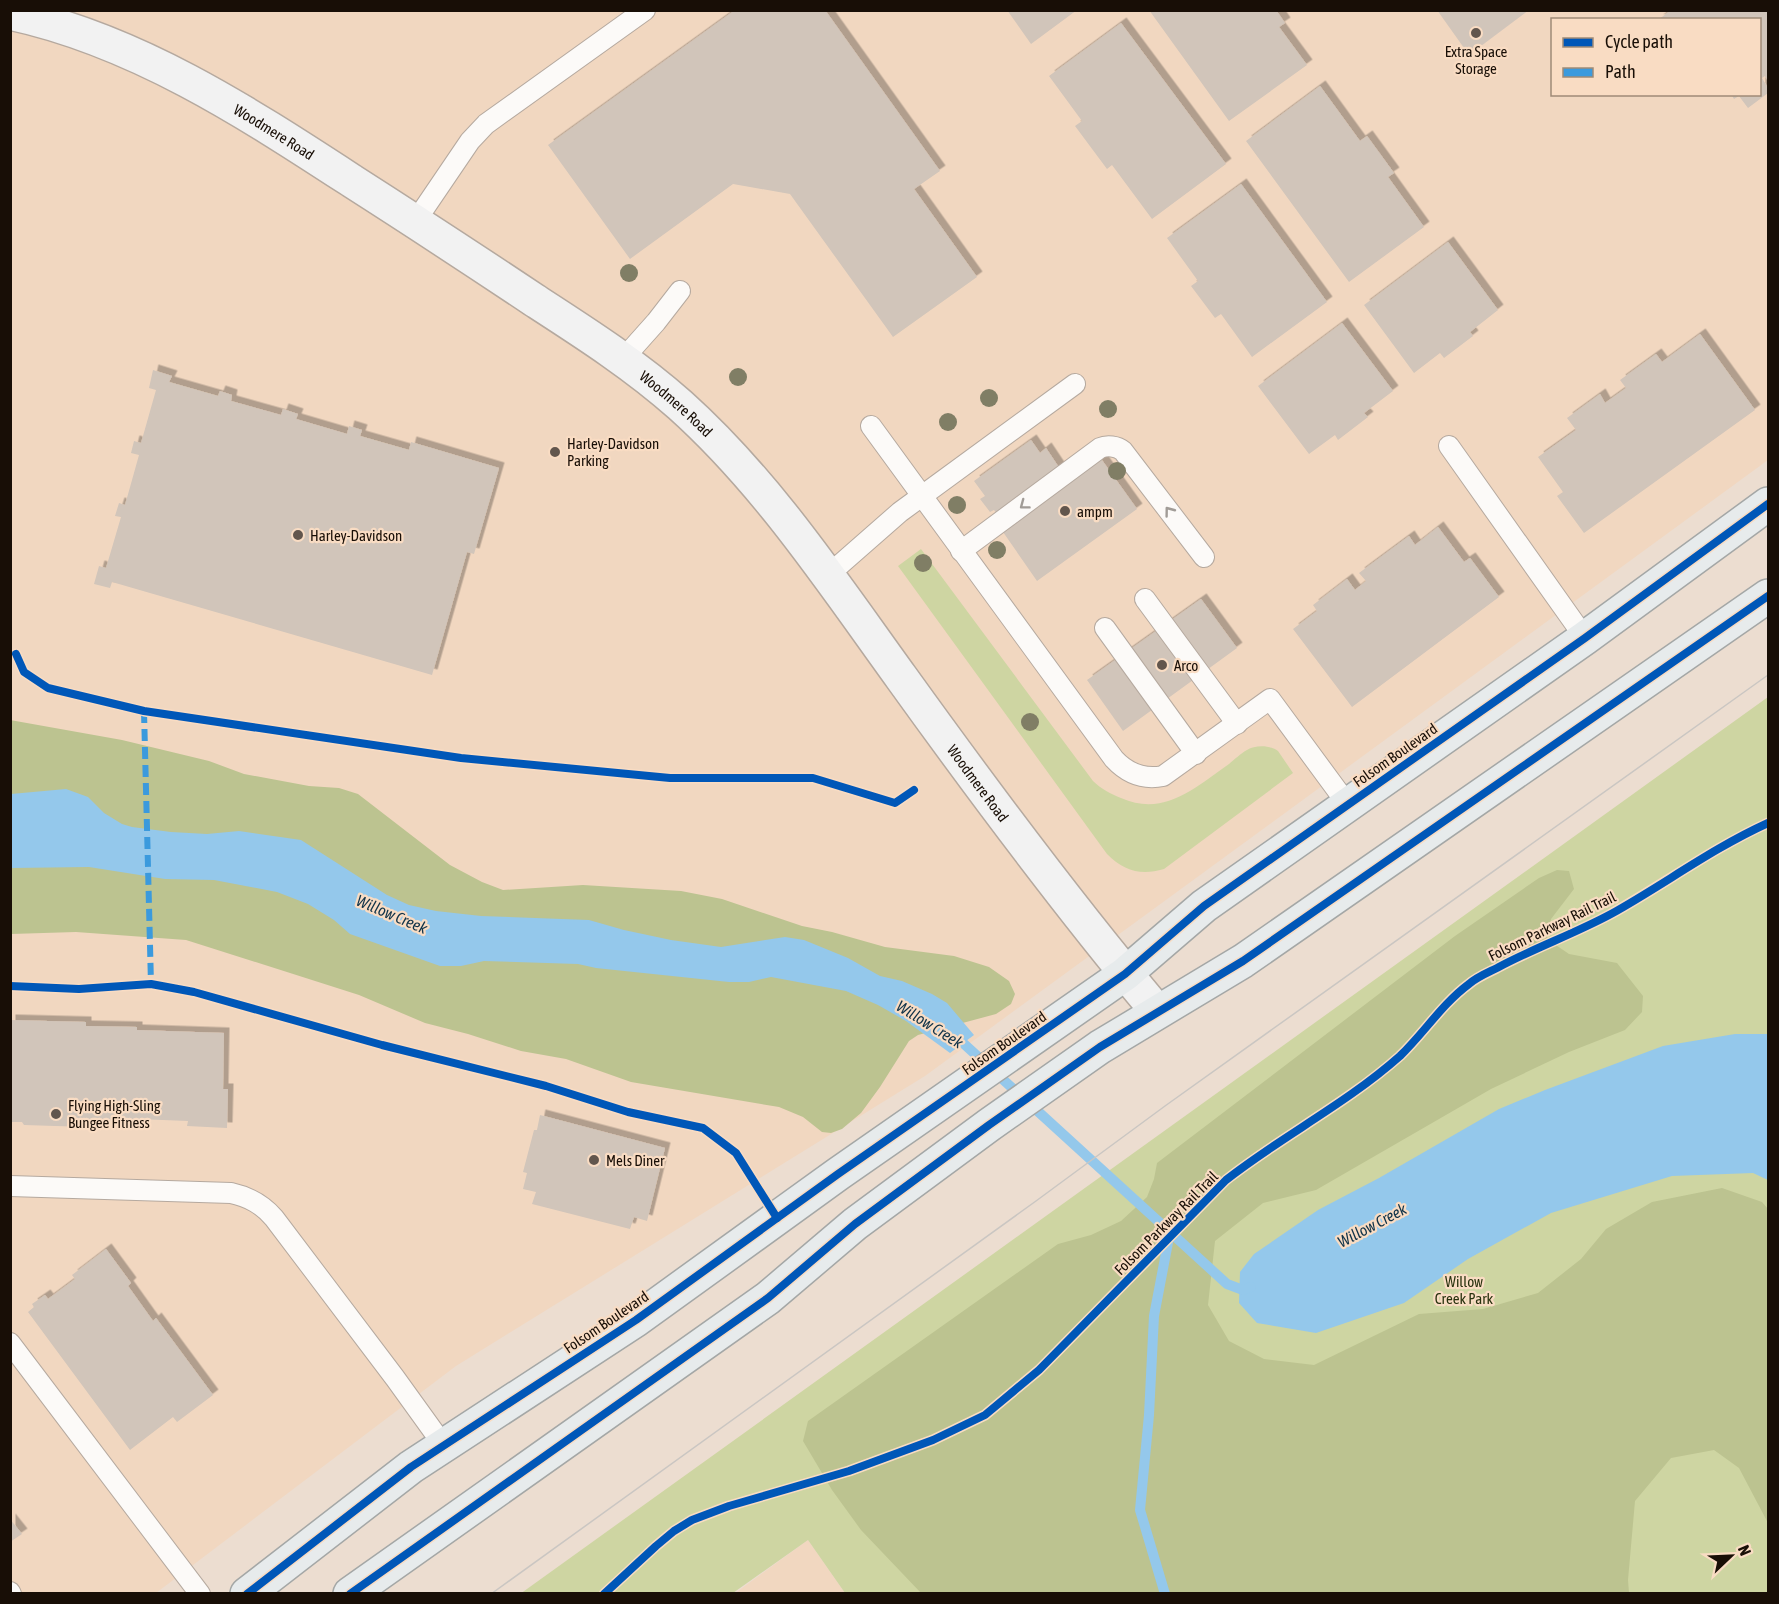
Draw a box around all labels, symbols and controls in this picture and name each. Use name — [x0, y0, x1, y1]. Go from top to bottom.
legend — [1551, 18, 1761, 96]
marker: Extra Space Storage — [1469, 26, 1483, 40]
text: Cycle path — [1605, 31, 1673, 52]
place label: Extra Space Storage — [1445, 43, 1508, 77]
text: Path — [1605, 61, 1636, 82]
street label: Woodmere Road — [231, 100, 318, 163]
street label: Woodmere Road — [637, 367, 716, 440]
place label: Harley-Davidson Parking — [567, 435, 659, 469]
marker: Harley-Davidson Parking — [548, 445, 562, 459]
one-way arrow — [1019, 497, 1030, 508]
place label: ampm — [1077, 503, 1113, 520]
marker: ampm — [1058, 504, 1072, 518]
one-way arrow — [1165, 506, 1176, 517]
place label: Harley-Davidson — [310, 527, 402, 544]
marker: Harley-Davidson — [291, 528, 305, 542]
place label: Arco — [1174, 657, 1198, 674]
marker: Arco — [1155, 658, 1169, 672]
street label: Folsom Boulevard — [1350, 720, 1440, 790]
street label: Woodmere Road — [944, 741, 1012, 825]
street label: Folsom Parkway Rail Trail — [1486, 888, 1618, 964]
water label: Willow Creek — [354, 891, 431, 937]
water label: Willow Creek — [893, 996, 968, 1052]
street label: Folsom Boulevard — [959, 1008, 1049, 1078]
place label: Flying High-Sling Bungee Fitness — [68, 1097, 161, 1131]
marker: Flying High-Sling Bungee Fitness — [49, 1107, 63, 1121]
place label: Mels Diner — [606, 1152, 665, 1169]
marker: Mels Diner — [587, 1153, 601, 1167]
street label: Folsom Parkway Rail Trail — [1111, 1168, 1221, 1278]
water label: Willow Creek — [1335, 1199, 1410, 1251]
park label: Willow Creek Park — [1435, 1273, 1494, 1307]
street label: Folsom Boulevard — [560, 1287, 652, 1357]
north arrow — [1701, 1526, 1761, 1586]
text: N — [1735, 1542, 1755, 1558]

